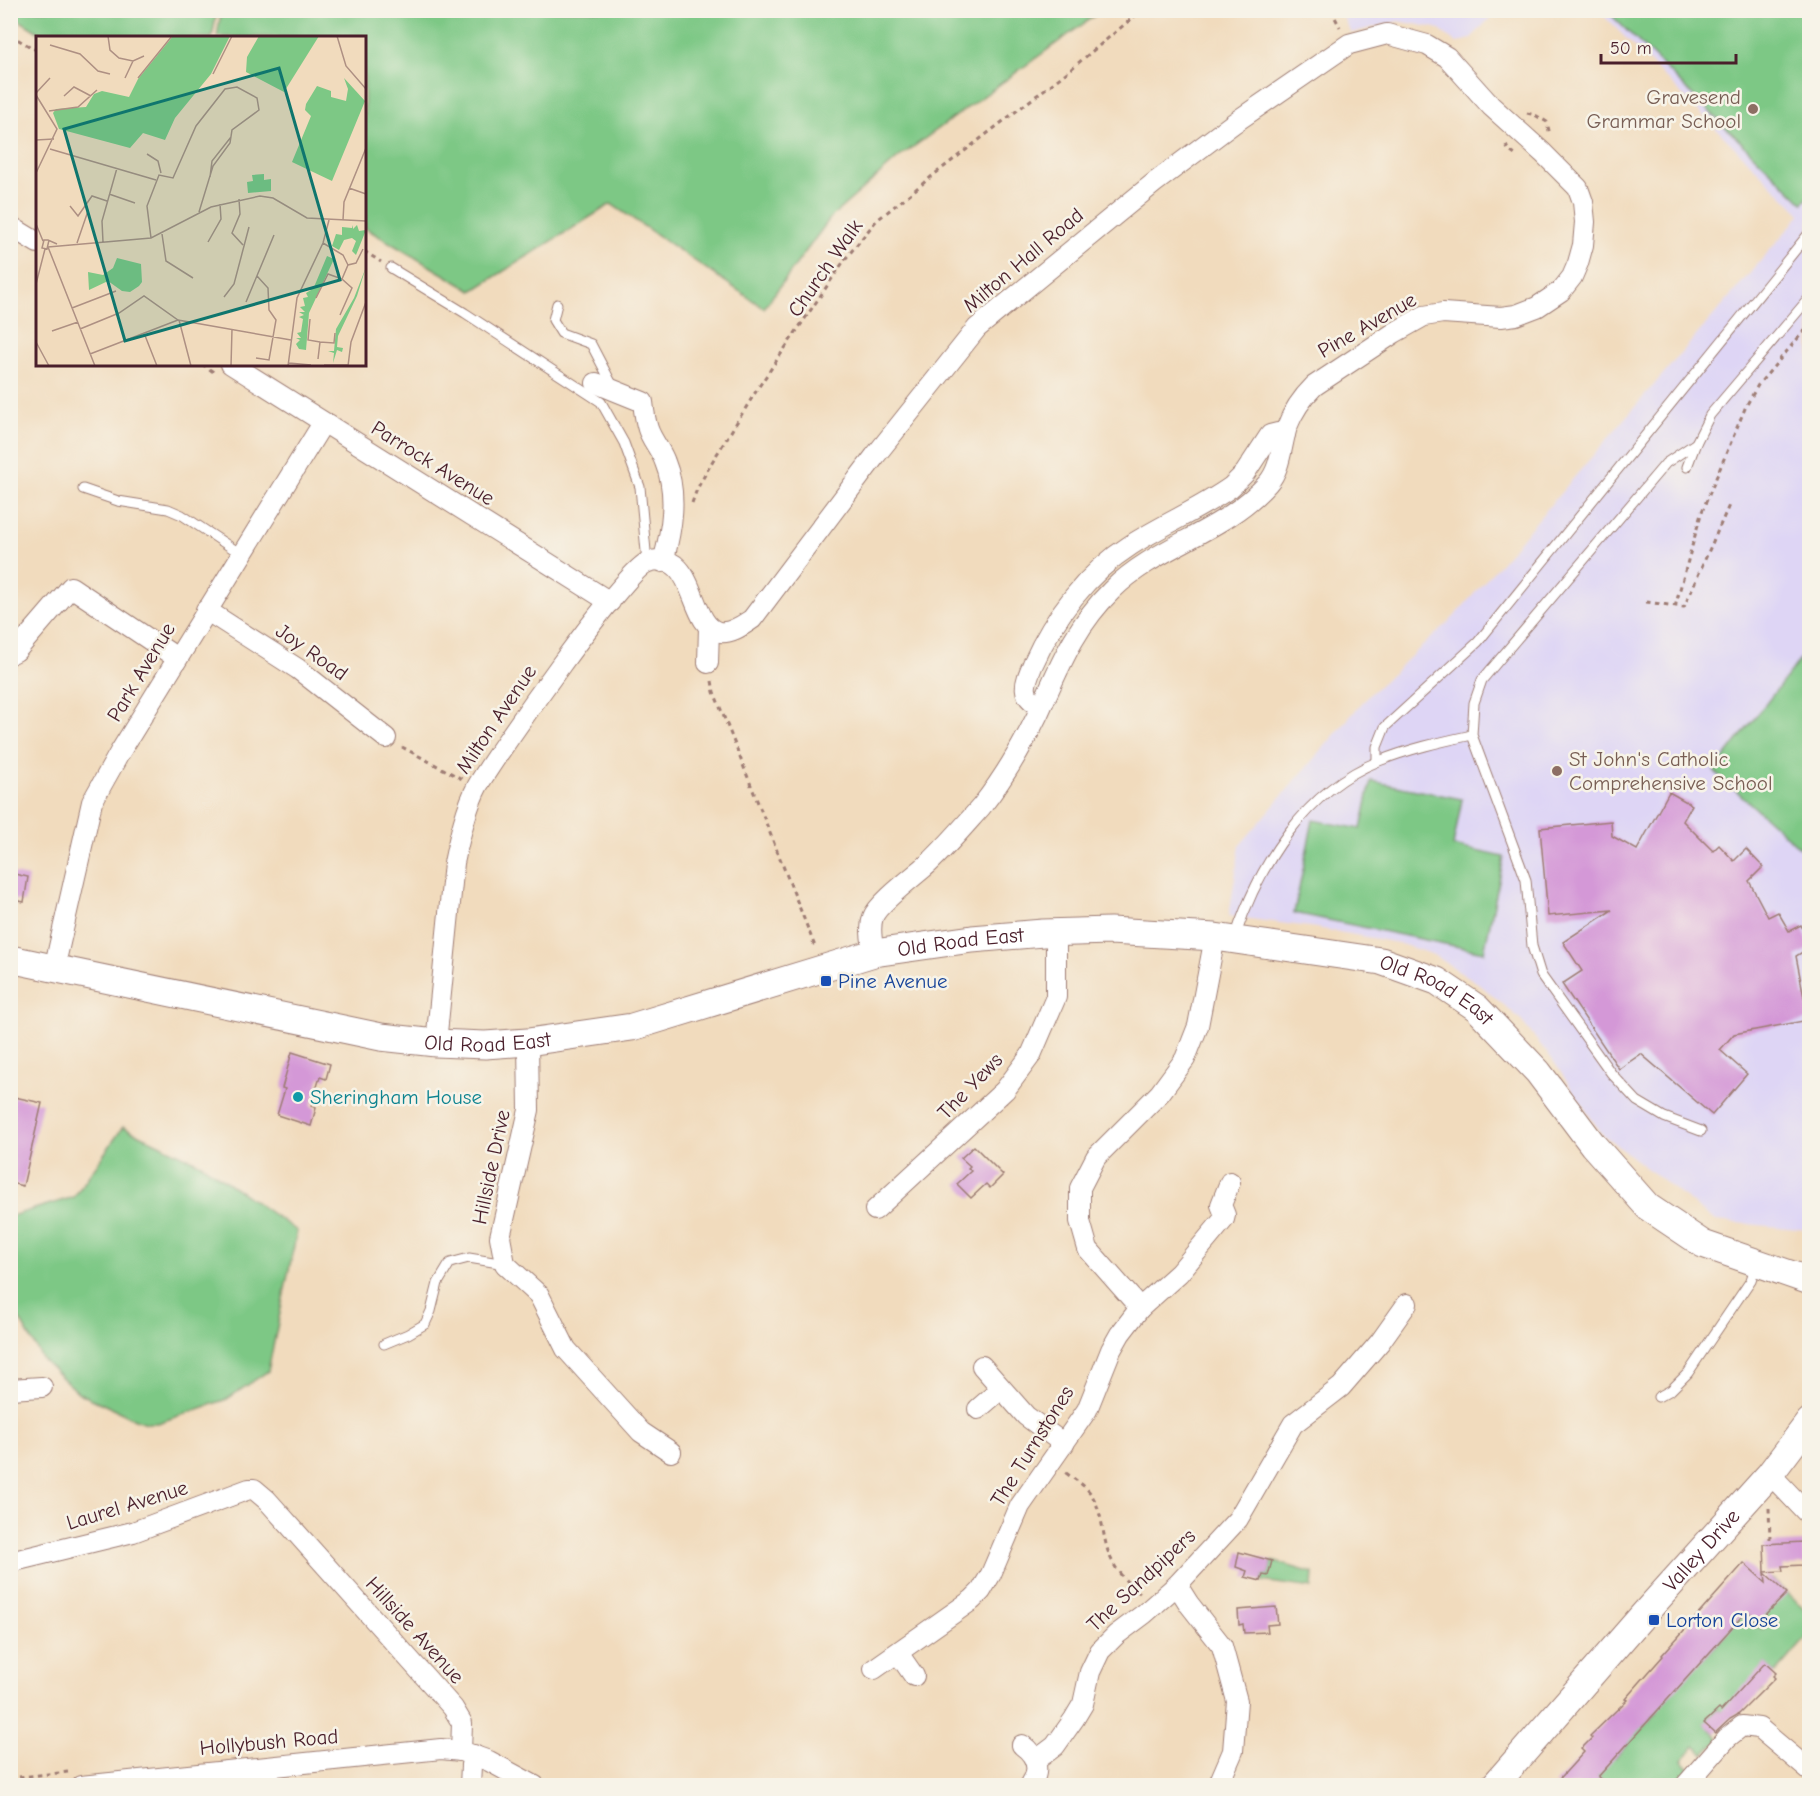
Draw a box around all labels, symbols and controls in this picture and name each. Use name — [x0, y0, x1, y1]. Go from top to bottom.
scale bar — [1601, 27, 1736, 65]
inset map — [36, 36, 366, 366]
text: 50 m — [1610, 38, 1652, 59]
place label: Gravesend Grammar School — [1586, 85, 1741, 133]
marker: Gravesend Grammar School — [1746, 102, 1760, 116]
street label: Milton Hall Road — [958, 203, 1088, 317]
street label: Church Walk — [783, 215, 867, 321]
street label: Pine Avenue — [1314, 287, 1420, 363]
street label: Parrock Avenue — [367, 416, 499, 510]
street label: Park Avenue — [102, 618, 180, 726]
street label: Joy Road — [271, 619, 353, 685]
street label: Milton Avenue — [451, 660, 541, 778]
place label: St John's Catholic Comprehensive School — [1569, 747, 1773, 795]
marker: St John's Catholic Comprehensive School — [1550, 764, 1564, 778]
street label: Old Road East — [896, 923, 1026, 962]
street label: Old Road East — [1377, 950, 1499, 1031]
place label: Pine Avenue — [838, 969, 948, 993]
marker: Pine Avenue — [819, 974, 833, 988]
street label: Old Road East — [423, 1027, 553, 1057]
street label: The Yews — [933, 1048, 1007, 1124]
place label: Sheringham House — [310, 1085, 482, 1109]
marker: Sheringham House — [291, 1090, 305, 1104]
street label: Hillside Drive — [467, 1108, 515, 1226]
street label: The Turnstones — [985, 1381, 1079, 1511]
street label: Laurel Avenue — [63, 1475, 191, 1535]
street label: Valley Drive — [1658, 1504, 1745, 1596]
street label: The Sandpipers — [1082, 1524, 1200, 1636]
street label: Hillside Avenue — [361, 1572, 469, 1688]
place label: Lorton Close — [1666, 1608, 1778, 1632]
marker: Lorton Close — [1647, 1613, 1661, 1627]
street label: Hollybush Road — [199, 1724, 339, 1760]

